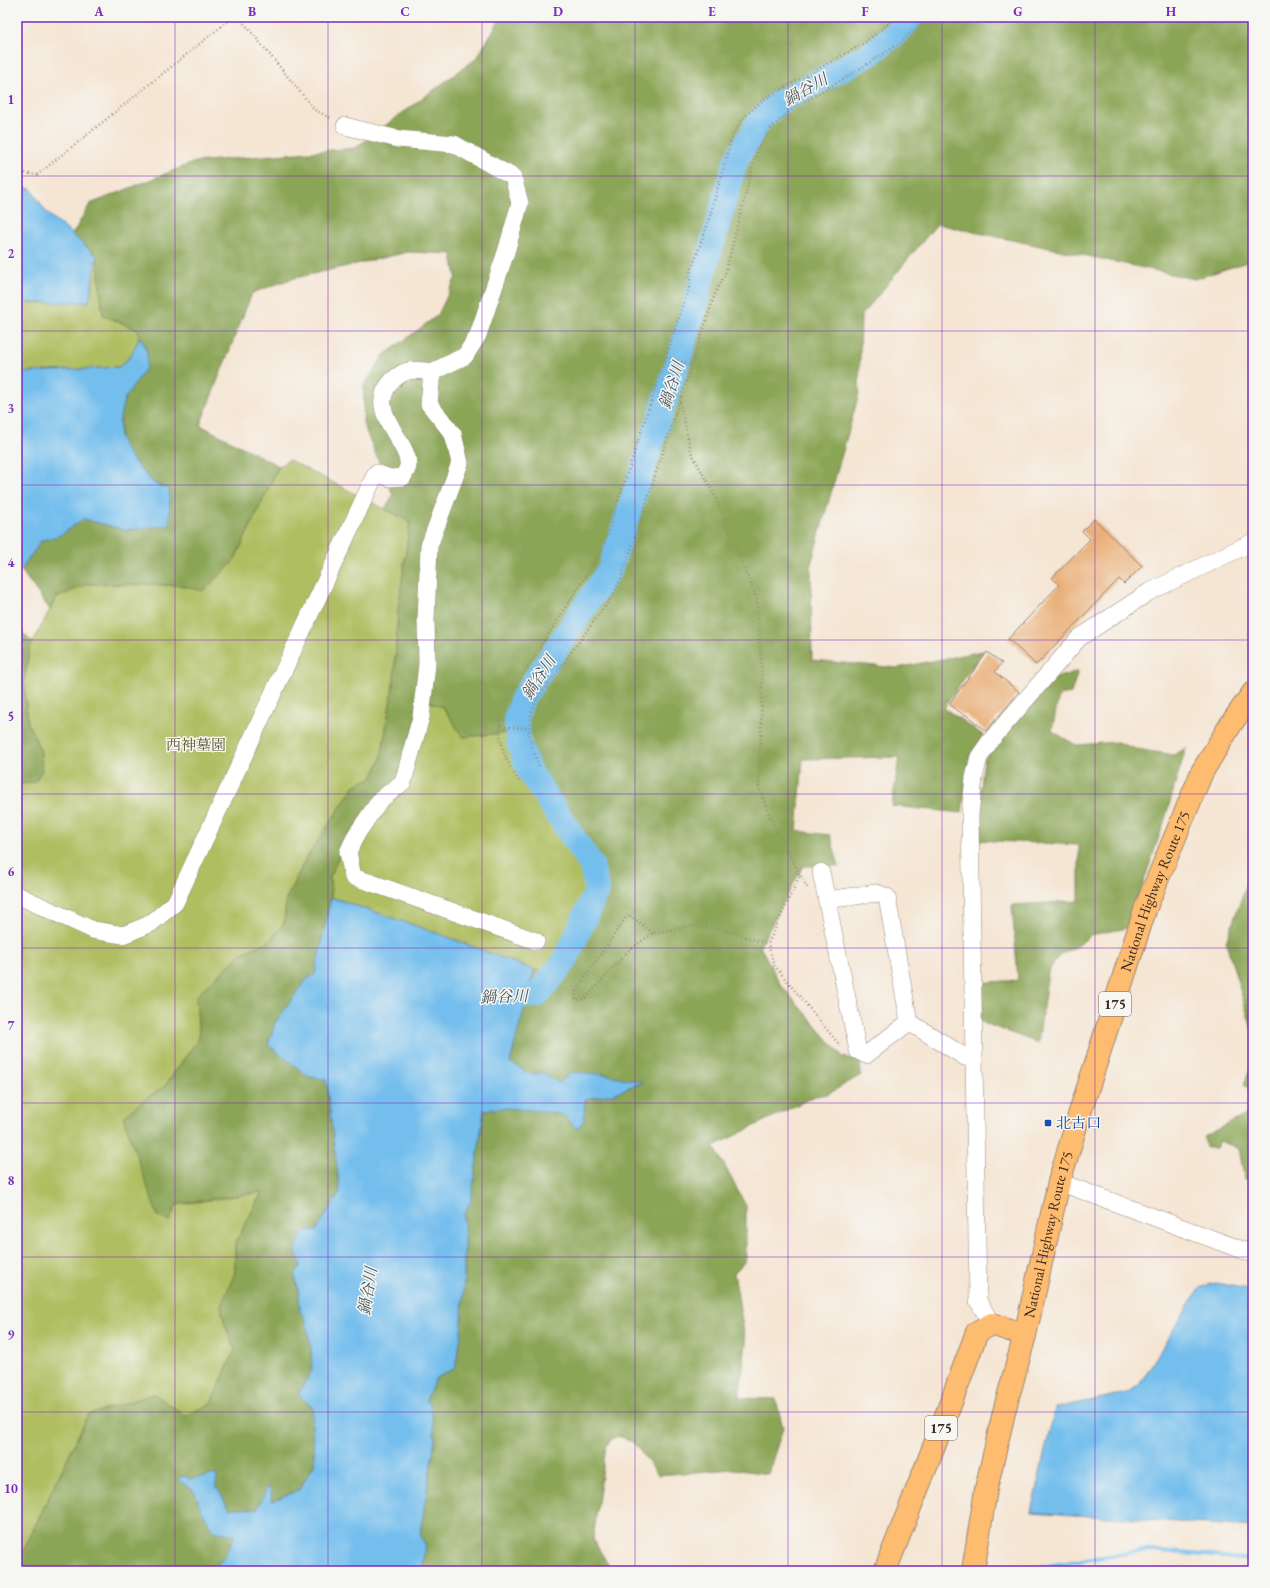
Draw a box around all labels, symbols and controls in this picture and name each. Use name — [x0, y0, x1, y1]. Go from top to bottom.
text: A — [93, 3, 104, 20]
text: B — [248, 3, 256, 20]
text: C — [400, 3, 410, 20]
text: D — [553, 3, 563, 20]
text: E — [708, 3, 716, 20]
text: F — [861, 3, 869, 20]
text: G — [1013, 3, 1023, 20]
text: H — [1166, 3, 1177, 20]
water label: 鍋谷川 — [779, 68, 833, 110]
text: 1 — [8, 91, 15, 108]
text: 2 — [8, 245, 15, 262]
water label: 鍋谷川 — [654, 357, 689, 411]
text: 3 — [8, 400, 15, 417]
text: 4 — [8, 554, 15, 571]
water label: 鍋谷川 — [517, 650, 561, 703]
text: 5 — [8, 708, 14, 725]
park label: 西神墓園 — [166, 735, 226, 754]
street label: National Highway Route 175 — [1116, 808, 1194, 974]
text: 6 — [8, 863, 15, 880]
water label: 鍋谷川 — [480, 985, 530, 1008]
road number: 175 — [1099, 992, 1131, 1016]
text: 7 — [8, 1017, 15, 1034]
place label: 北古口 — [1056, 1113, 1101, 1132]
marker: 北古口 — [1043, 1118, 1053, 1128]
street label: National Highway Route 175 — [1019, 1149, 1077, 1320]
text: 8 — [8, 1172, 15, 1189]
water label: 鍋谷川 — [353, 1264, 382, 1316]
text: 9 — [8, 1326, 15, 1343]
road number: 175 — [925, 1416, 957, 1440]
text: 10 — [4, 1480, 18, 1497]

